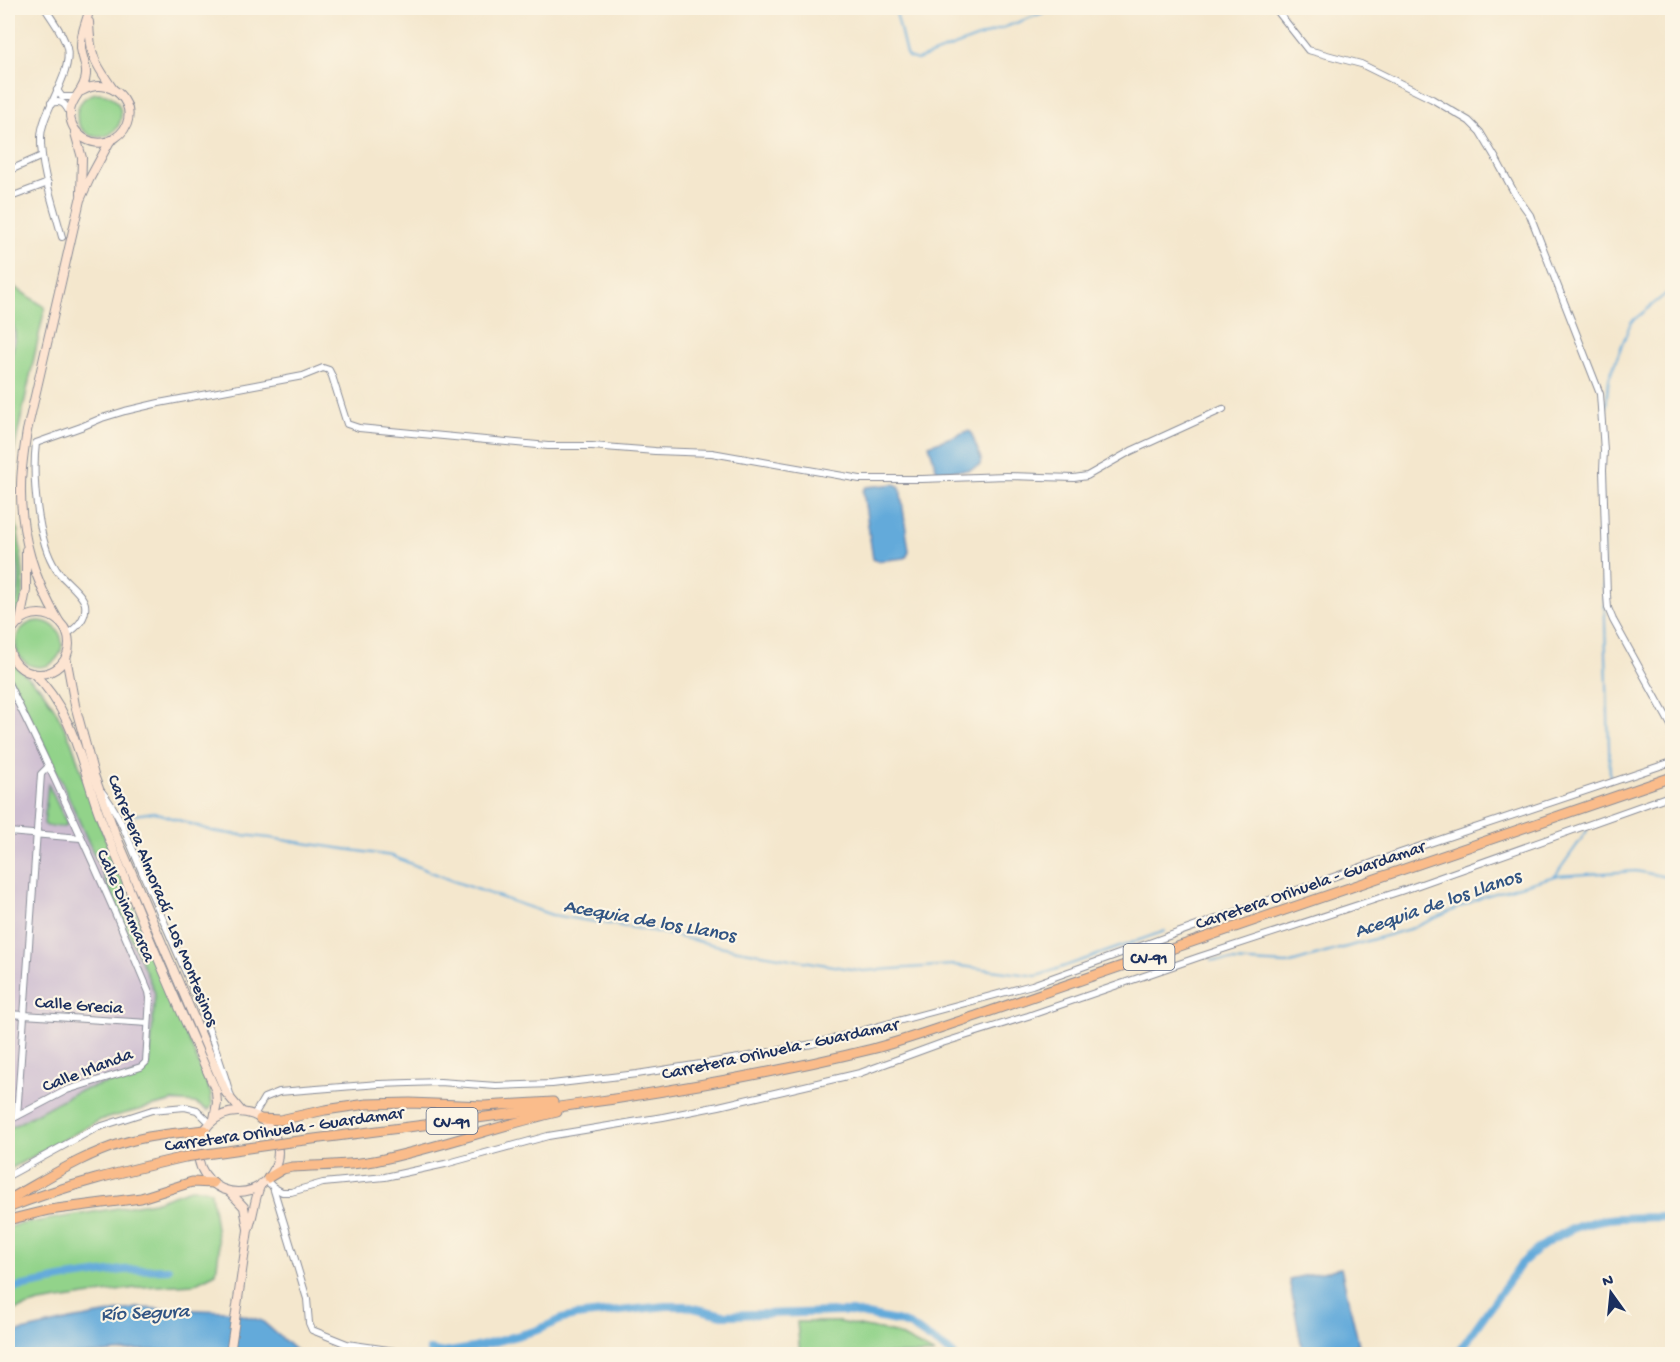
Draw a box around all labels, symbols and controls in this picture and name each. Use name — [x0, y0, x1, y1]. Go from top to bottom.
street label: Carretera Almoradí - Los Montesinos — [101, 772, 222, 1031]
street label: Carretera Orihuela - Guardamar — [1193, 837, 1430, 936]
street label: Calle Dinamarca — [91, 847, 159, 966]
water label: Acequia de los Llanos — [1352, 866, 1526, 945]
water label: Acequia de los Llanos — [562, 896, 739, 949]
road number: CV-91 — [1124, 944, 1174, 970]
street label: Calle Grecia — [34, 993, 125, 1020]
street label: Carretera Orihuela - Guardamar — [660, 1015, 902, 1086]
street label: Calle Irlanda — [40, 1044, 137, 1098]
street label: Carretera Orihuela - Guardamar — [163, 1103, 407, 1158]
road number: CV-91 — [426, 1108, 478, 1134]
north arrow — [1581, 1263, 1641, 1323]
text: N — [1601, 1271, 1616, 1292]
water label: Río Segura — [101, 1301, 192, 1328]

